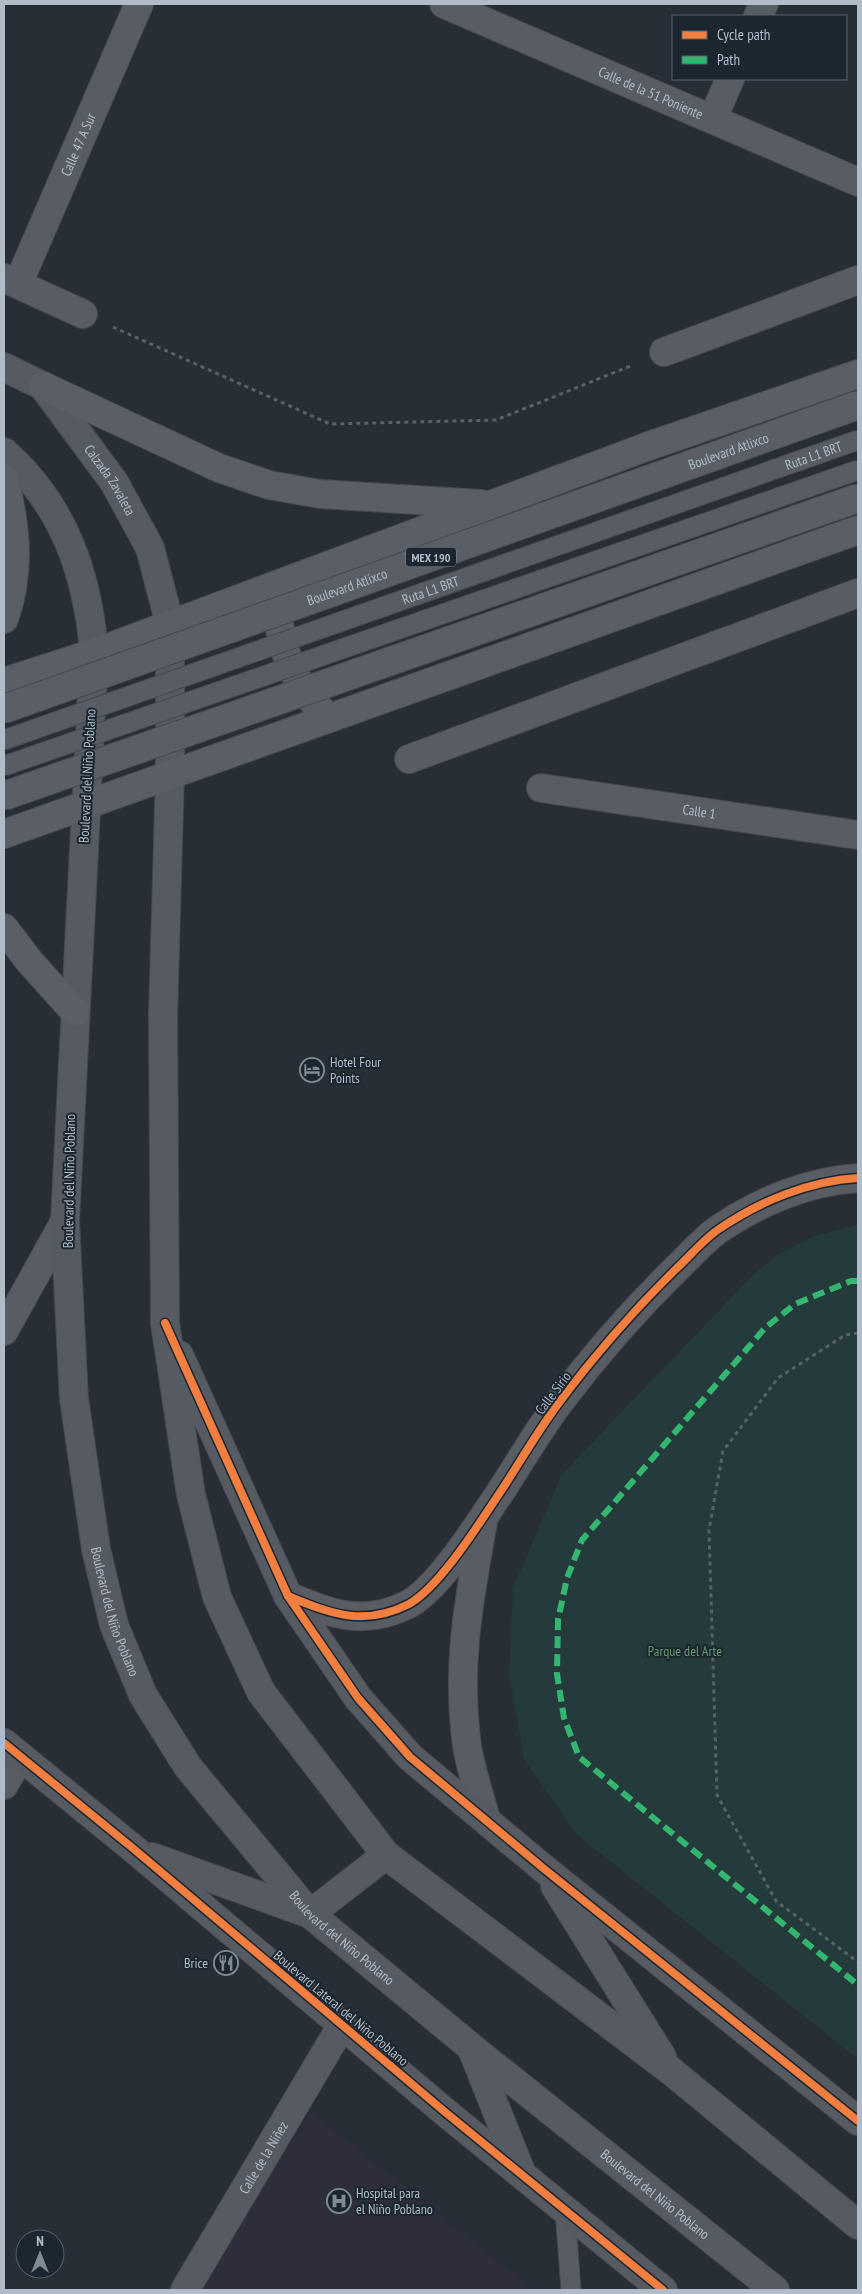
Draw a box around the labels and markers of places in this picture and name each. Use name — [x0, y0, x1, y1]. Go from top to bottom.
place label: Hotel Four Points — [330, 1053, 381, 1087]
hotel icon: Hotel Four Points — [299, 1057, 325, 1083]
restaurant icon: Brice — [213, 1950, 239, 1976]
place label: Brice — [184, 1954, 208, 1972]
place label: Hospital para el Niño Poblano — [356, 2184, 433, 2218]
hospital icon: Hospital para el Niño Poblano — [326, 2188, 352, 2214]

